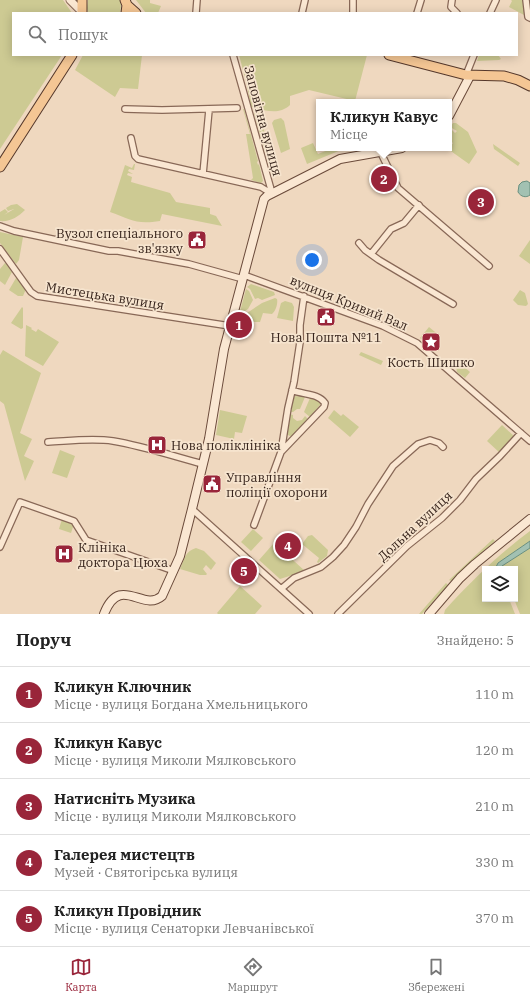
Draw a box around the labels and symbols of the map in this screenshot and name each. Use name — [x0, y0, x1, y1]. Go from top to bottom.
street label: Заповітна вулиця — [240, 64, 286, 178]
pin: 2 — [371, 164, 397, 194]
pin: 3 — [468, 187, 494, 217]
place label: Вузол спеціального зв'язку — [56, 225, 183, 257]
public building icon: Вузол спеціального зв'язку — [186, 229, 208, 251]
your location — [302, 250, 322, 270]
street label: вулиця Кривий Вал — [288, 272, 411, 334]
street label: Мистецька вулиця — [44, 278, 166, 314]
public building icon: Нова Пошта №11 — [315, 306, 337, 328]
pin: 1 — [226, 310, 252, 340]
place label: Нова Пошта №11 — [271, 329, 381, 346]
place icon: Кость Шишко — [420, 331, 442, 353]
place label: Кость Шишко — [387, 354, 475, 371]
hospital icon: Нова поліклініка — [146, 434, 168, 456]
place label: Нова поліклініка — [171, 437, 281, 454]
place label: Управління поліції охорони — [226, 469, 328, 501]
public building icon: Управління поліції охорони — [201, 473, 223, 495]
street label: Дольна вулиця — [374, 487, 456, 565]
pin: 4 — [275, 531, 301, 561]
place label: Клініка доктора Цюха — [78, 539, 168, 571]
hospital icon: Клініка доктора Цюха — [53, 543, 75, 565]
pin: 5 — [231, 556, 257, 586]

